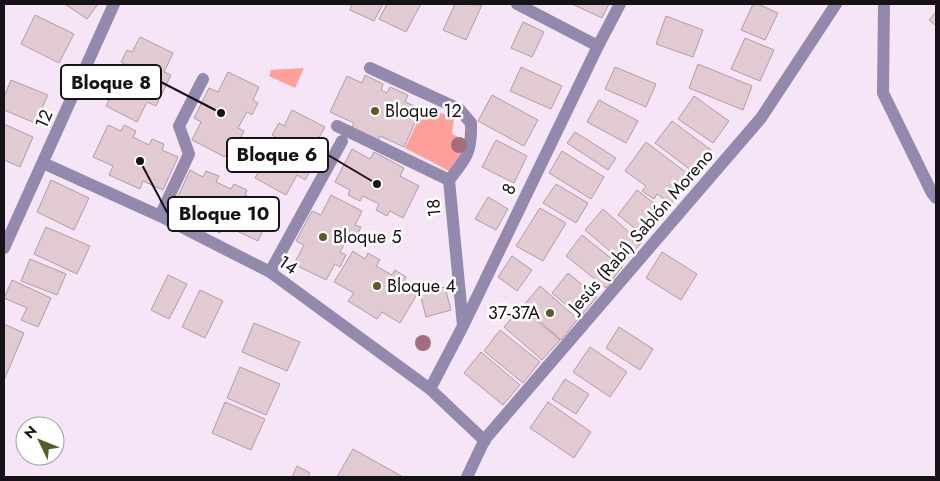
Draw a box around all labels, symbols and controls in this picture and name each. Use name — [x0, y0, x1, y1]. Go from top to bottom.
callout: Bloque 8 — [61, 65, 161, 99]
text: Bloque 8 — [71, 69, 151, 96]
place label: Bloque 12 — [385, 98, 462, 124]
street label: 12 — [28, 105, 60, 133]
marker: Bloque 12 — [369, 105, 381, 117]
callout: Bloque 6 — [227, 138, 328, 172]
text: Bloque 6 — [237, 141, 317, 168]
street label: Jesús (Rabí) Sablón Moreno — [561, 143, 720, 320]
street label: 8 — [495, 179, 523, 199]
callout: Bloque 10 — [168, 197, 279, 231]
street label: 18 — [420, 198, 448, 218]
text: Bloque 10 — [179, 200, 269, 227]
place label: Bloque 5 — [333, 224, 402, 250]
marker: Bloque 5 — [317, 231, 329, 243]
street label: 14 — [273, 249, 303, 281]
place label: Bloque 4 — [387, 273, 456, 299]
marker: Bloque 4 — [371, 280, 383, 292]
place label: 37-37A — [488, 300, 540, 326]
marker: 37-37A — [544, 307, 556, 319]
north arrow — [15, 416, 65, 466]
text: N — [19, 421, 42, 443]

